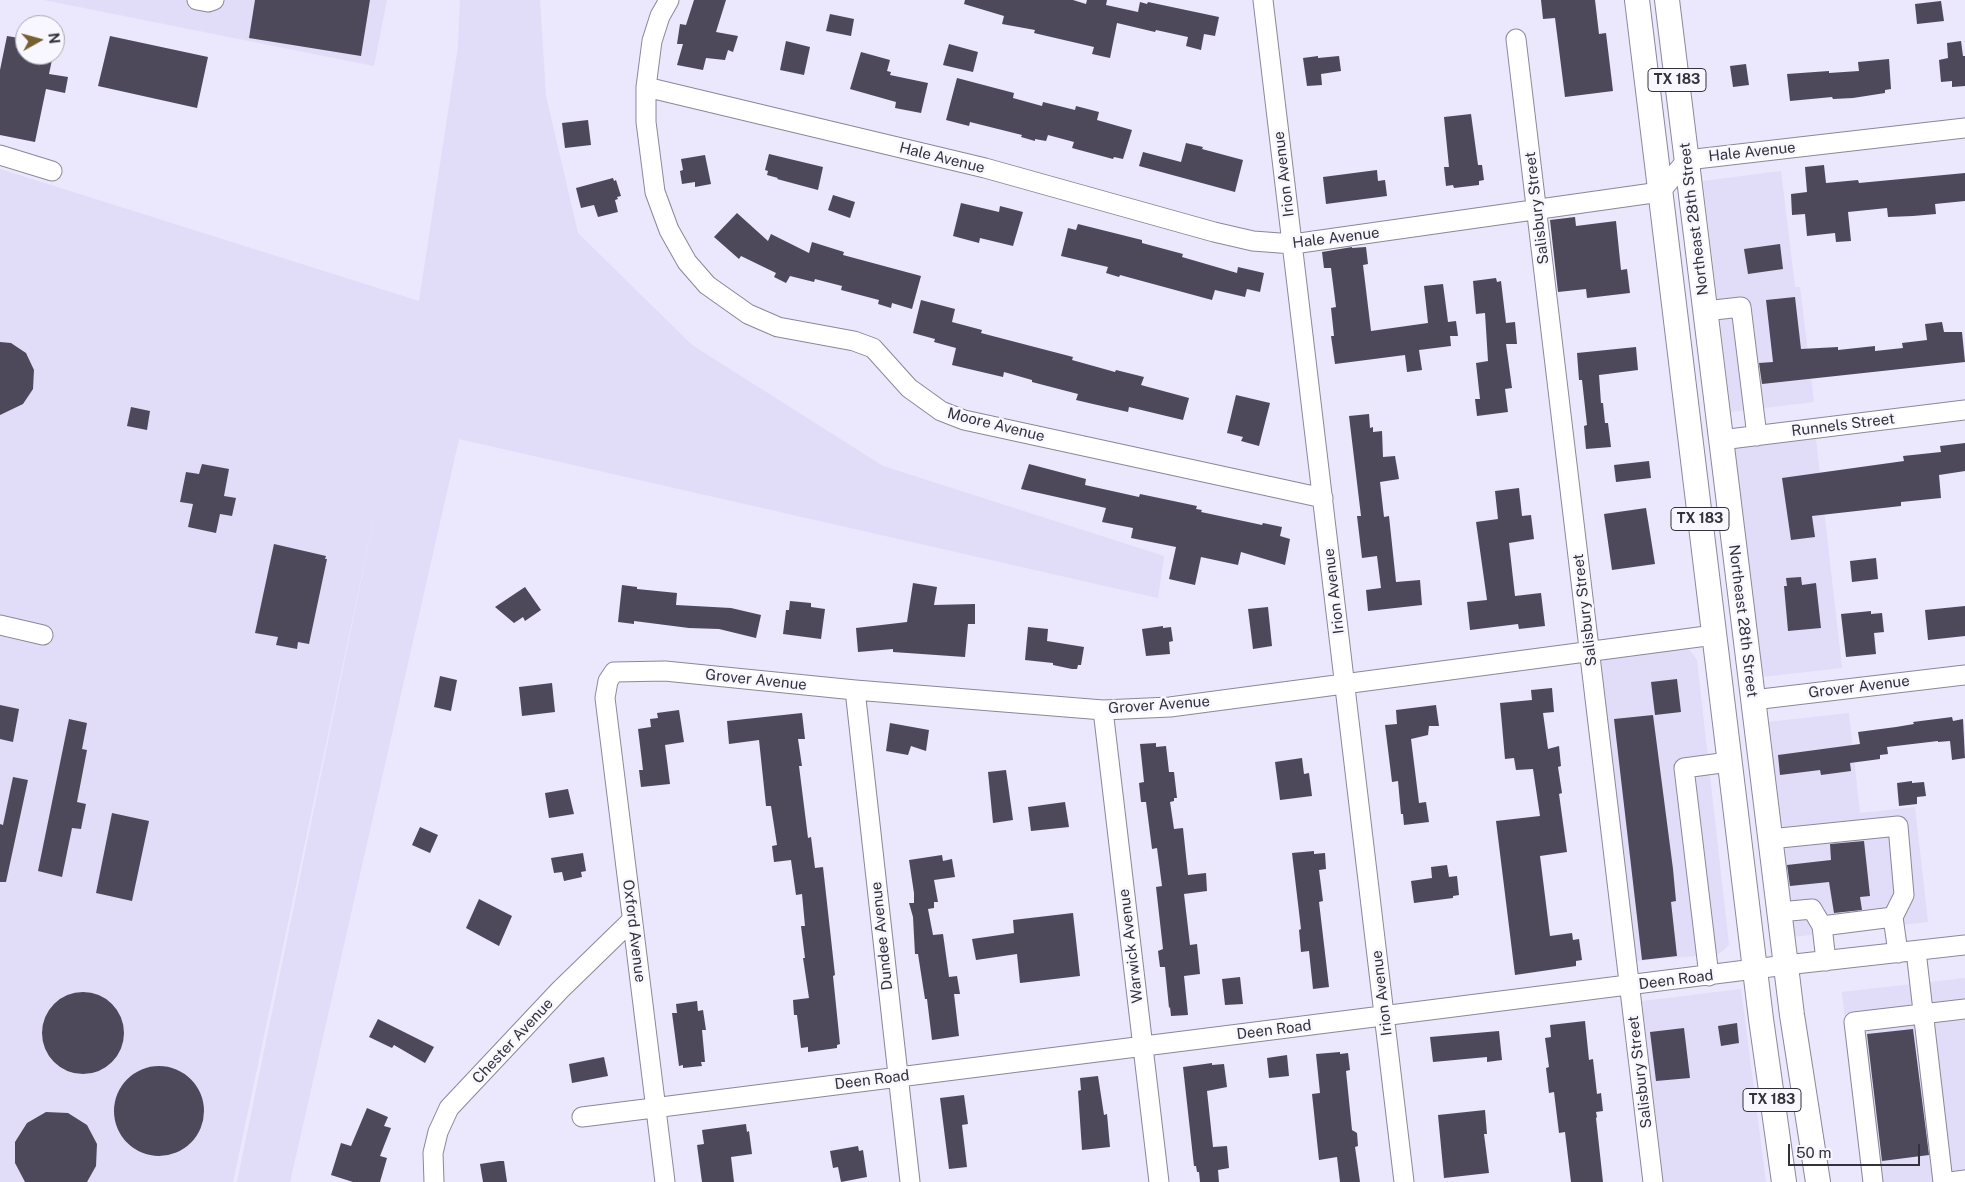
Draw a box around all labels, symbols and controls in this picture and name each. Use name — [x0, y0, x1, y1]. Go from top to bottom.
north arrow — [15, 15, 65, 65]
text: N — [45, 32, 63, 45]
road number: TX 183 — [1648, 68, 1706, 92]
street label: Irion Avenue — [1270, 130, 1298, 218]
street label: Hale Avenue — [1708, 138, 1796, 166]
street label: Hale Avenue — [897, 139, 987, 177]
street label: Northeast 28th Street — [1676, 142, 1712, 296]
street label: Salisbury Street — [1521, 151, 1553, 265]
street label: Hale Avenue — [1291, 224, 1381, 252]
street label: Moore Avenue — [946, 404, 1046, 446]
street label: Runnels Street — [1790, 410, 1896, 440]
road number: TX 183 — [1671, 508, 1729, 530]
street label: Northeast 28th Street — [1725, 544, 1761, 698]
street label: Irion Avenue — [1320, 547, 1348, 635]
street label: Salisbury Street — [1569, 553, 1601, 667]
street label: Grover Avenue — [704, 666, 808, 694]
street label: Grover Avenue — [1807, 672, 1911, 702]
street label: Grover Avenue — [1107, 692, 1211, 718]
street label: Oxford Avenue — [619, 879, 649, 983]
street label: Dundee Avenue — [867, 881, 897, 991]
street label: Warwick Avenue — [1115, 888, 1147, 1004]
street label: Irion Avenue — [1368, 949, 1396, 1037]
street label: Deen Road — [1638, 966, 1714, 994]
street label: Chester Avenue — [469, 995, 557, 1087]
street label: Salisbury Street — [1624, 1015, 1656, 1129]
street label: Deen Road — [1236, 1016, 1312, 1044]
street label: Deen Road — [834, 1066, 910, 1094]
road number: TX 183 — [1743, 1088, 1801, 1112]
scale bar — [1790, 1134, 1922, 1166]
text: 50 m — [1796, 1144, 1831, 1161]

